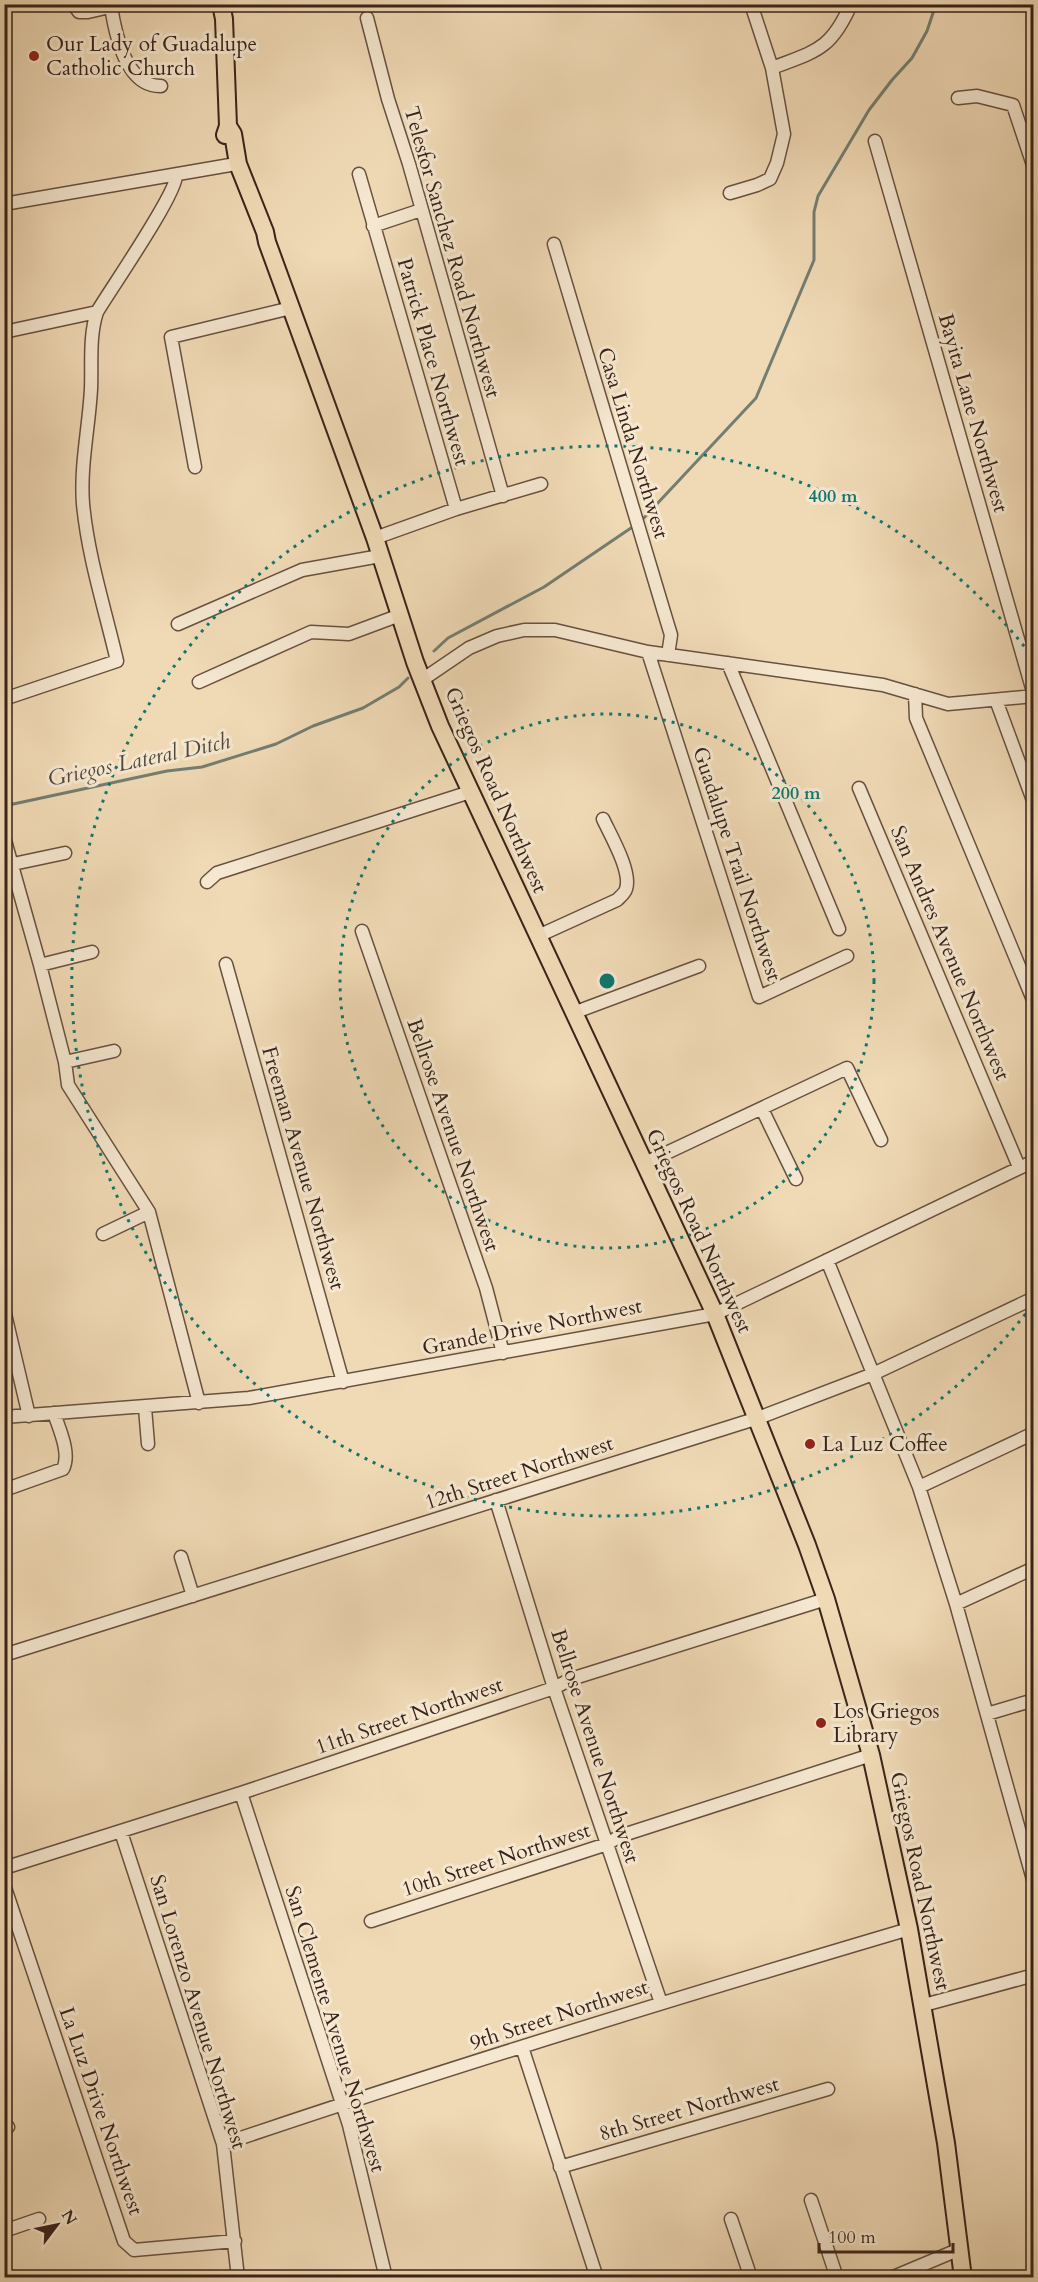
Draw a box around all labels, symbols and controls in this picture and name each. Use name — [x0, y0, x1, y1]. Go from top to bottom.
place label: Our Lady of Guadalupe Catholic Church — [46, 30, 257, 83]
marker: Our Lady of Guadalupe Catholic Church — [27, 49, 41, 63]
street label: Telesfor Sanchez Road Northwest — [396, 103, 508, 401]
street label: Patrick Place Northwest — [389, 255, 477, 470]
street label: Bayita Lane Northwest — [931, 310, 1015, 516]
street label: Casa Linda Northwest — [590, 344, 676, 542]
text: 400 m — [808, 484, 858, 509]
street label: Griegos Road Northwest — [438, 683, 555, 898]
water label: Griegos Lateral Ditch — [45, 726, 233, 794]
street label: Guadalupe Trail Northwest — [685, 743, 789, 985]
text: 200 m — [771, 781, 821, 806]
street label: San Andres Avenue Northwest — [883, 821, 1017, 1085]
centre of rings — [597, 971, 617, 991]
street label: Bellrose Avenue Northwest — [399, 1015, 507, 1256]
street label: Freeman Avenue Northwest — [254, 1043, 352, 1293]
street label: Griegos Road Northwest — [639, 1124, 759, 1338]
street label: Grande Drive Northwest — [420, 1291, 645, 1363]
street label: 12th Street Northwest — [421, 1429, 617, 1517]
place label: La Luz Coffee — [822, 1430, 948, 1459]
marker: La Luz Coffee — [803, 1437, 817, 1451]
street label: Bellrose Avenue Northwest — [543, 1625, 647, 1867]
street label: 11th Street Northwest — [311, 1670, 507, 1762]
place label: Los Griegos Library — [833, 1697, 940, 1750]
marker: Los Griegos Library — [814, 1716, 828, 1730]
street label: Griegos Road Northwest — [883, 1769, 957, 1993]
street label: 10th Street Northwest — [398, 1816, 594, 1904]
street label: San Lorenzo Avenue Northwest — [142, 1871, 254, 2153]
street label: San Clemente Avenue Northwest — [278, 1882, 393, 2176]
street label: 9th Street Northwest — [466, 1972, 652, 2058]
street label: La Luz Drive Northwest — [54, 2004, 148, 2218]
street label: 8th Street Northwest — [596, 2069, 783, 2149]
north arrow — [27, 2195, 87, 2255]
scale bar — [819, 2216, 952, 2254]
text: 100 m — [828, 2225, 876, 2250]

